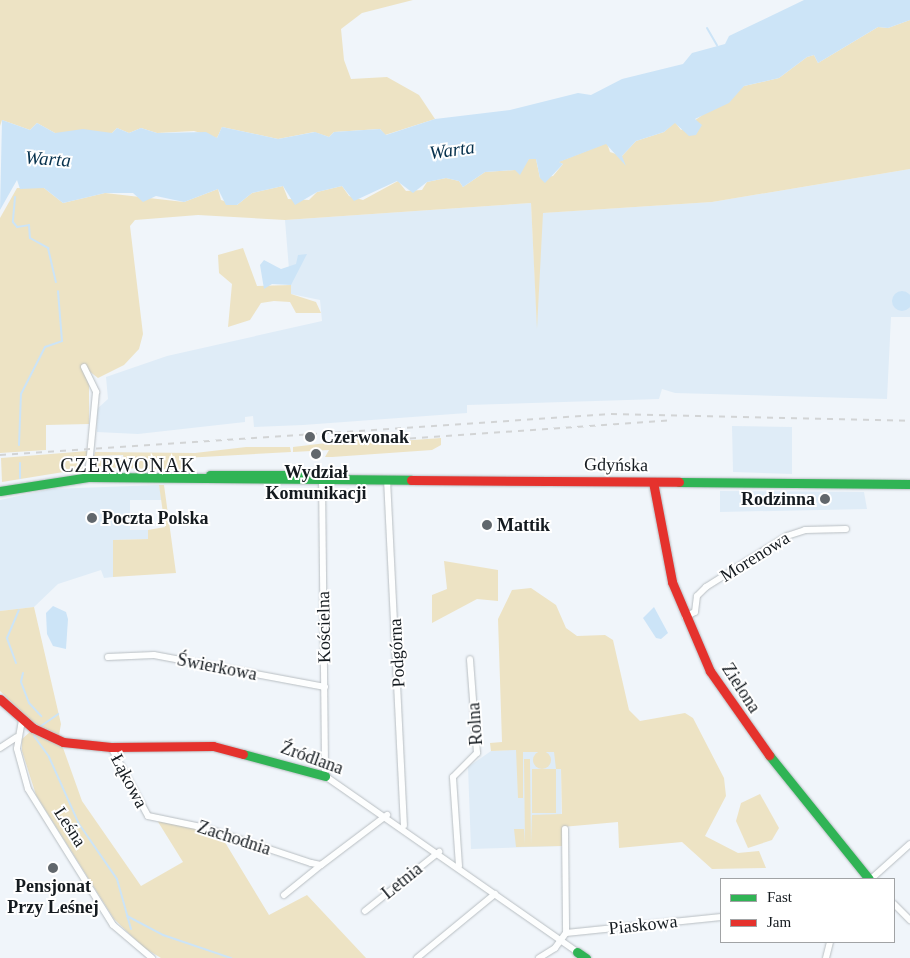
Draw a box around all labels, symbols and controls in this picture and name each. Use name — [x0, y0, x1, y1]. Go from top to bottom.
water label: Warta — [428, 136, 476, 164]
water label: Warta — [24, 146, 72, 172]
place label: Czerwonak — [321, 426, 409, 448]
marker: Czerwonak — [303, 430, 317, 444]
marker: Wydział Komunikacji — [310, 448, 322, 460]
district label: CZERWONAK — [59, 453, 197, 477]
street label: Gdyńska — [584, 454, 648, 476]
place label: Wydział Komunikacji — [265, 462, 367, 504]
place label: Rodzinna — [741, 488, 815, 510]
marker: Rodzinna — [819, 493, 831, 505]
place label: Poczta Polska — [102, 507, 208, 529]
marker: Poczta Polska — [86, 512, 98, 524]
place label: Mattik — [497, 514, 550, 536]
marker: Mattik — [481, 519, 493, 531]
street label: Morenowa — [716, 527, 794, 587]
street label: Kościelna — [313, 591, 335, 663]
street label: Podgórna — [384, 618, 410, 688]
street label: Świerkowa — [175, 649, 259, 685]
street label: Zielona — [717, 659, 765, 717]
street label: Rolna — [463, 702, 487, 746]
street label: Źródlana — [278, 737, 346, 779]
street label: Łąkowa — [106, 750, 152, 812]
street label: Leśna — [49, 803, 91, 851]
street label: Zachodnia — [195, 816, 273, 860]
street label: Letnia — [377, 858, 427, 904]
marker: Pensjonat Przy Leśnej — [47, 862, 59, 874]
place label: Pensjonat Przy Leśnej — [7, 876, 99, 919]
legend — [720, 878, 895, 943]
text: Fast — [767, 889, 792, 905]
street label: Piaskowa — [608, 911, 678, 939]
text: Jam — [767, 914, 791, 930]

